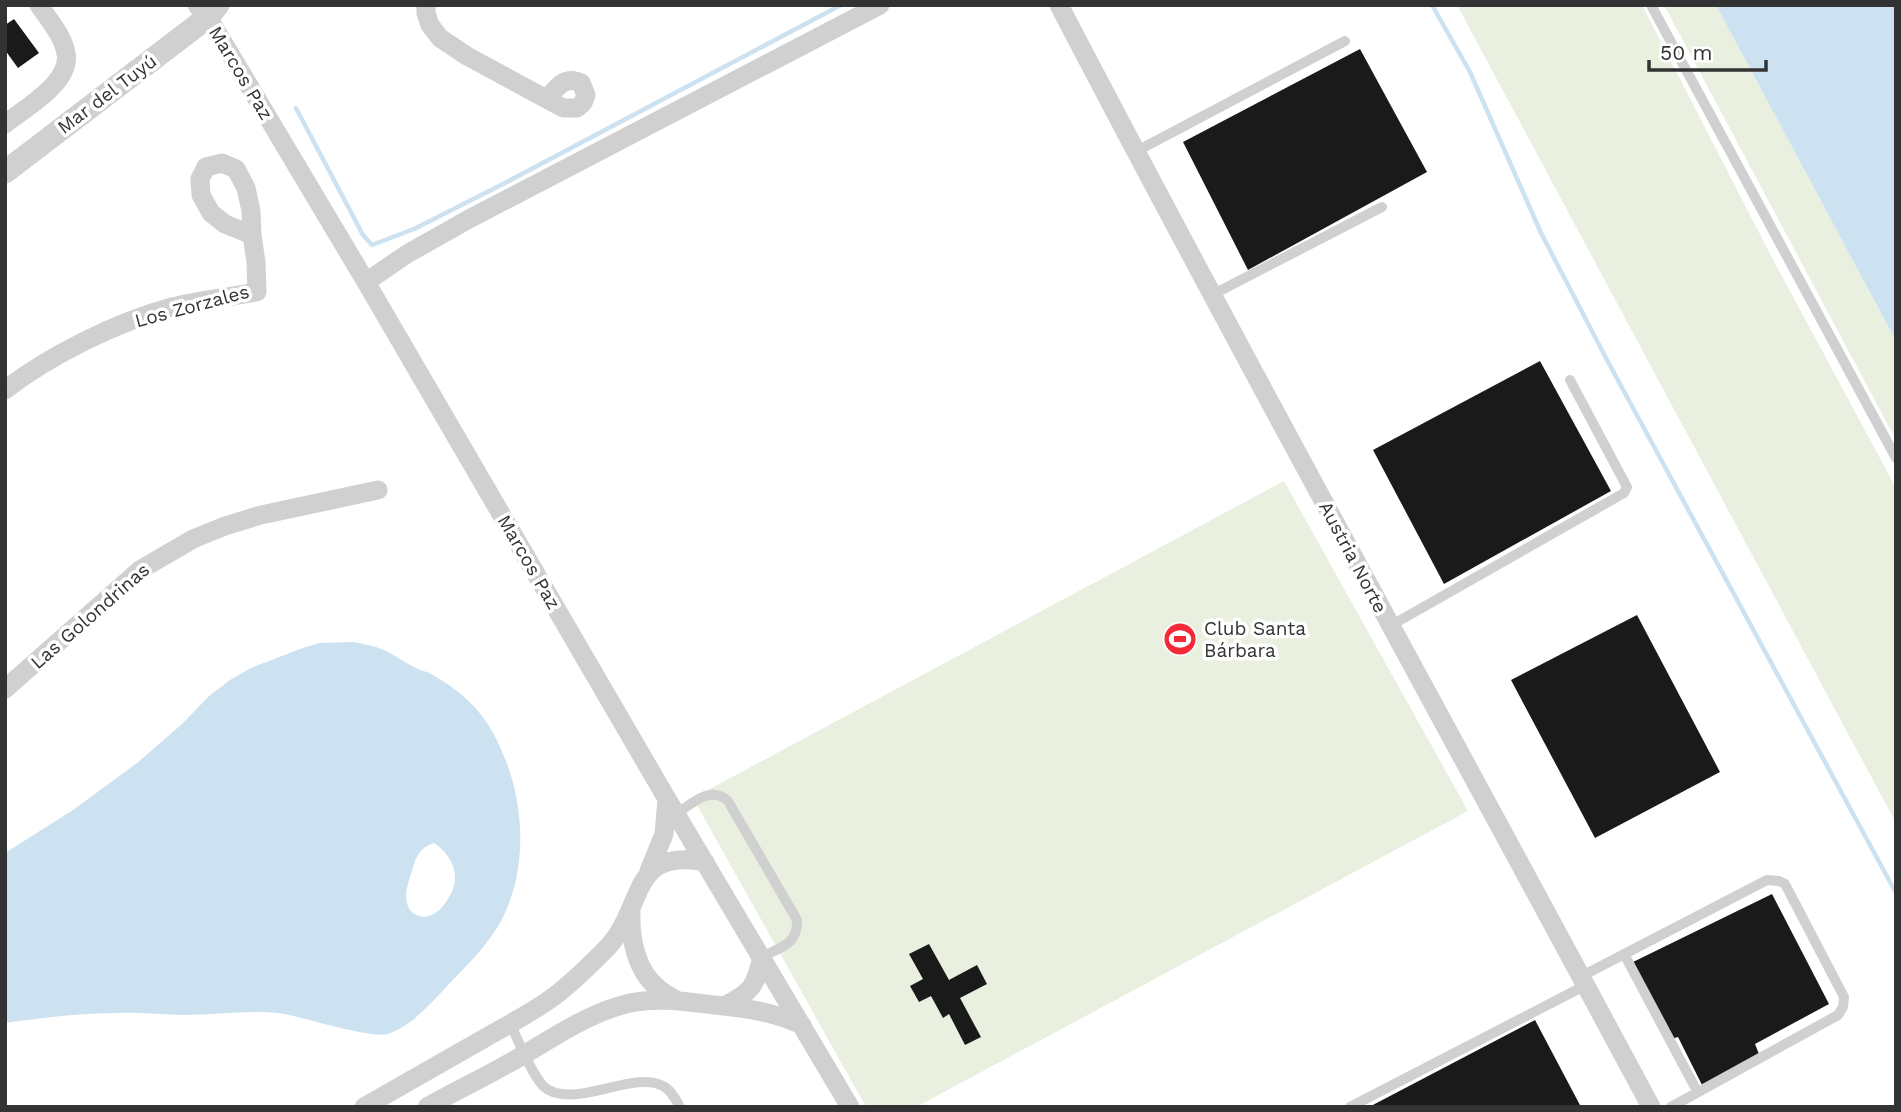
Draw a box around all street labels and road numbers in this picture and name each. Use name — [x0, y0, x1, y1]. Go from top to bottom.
street label: Marcos Paz — [204, 22, 278, 124]
street label: Mar del Tuyú — [53, 49, 161, 139]
street label: Los Zorzales — [132, 280, 252, 332]
street label: Austria Norte — [1314, 497, 1392, 617]
street label: Marcos Paz — [493, 511, 565, 613]
street label: Las Golondrinas — [26, 558, 154, 674]

